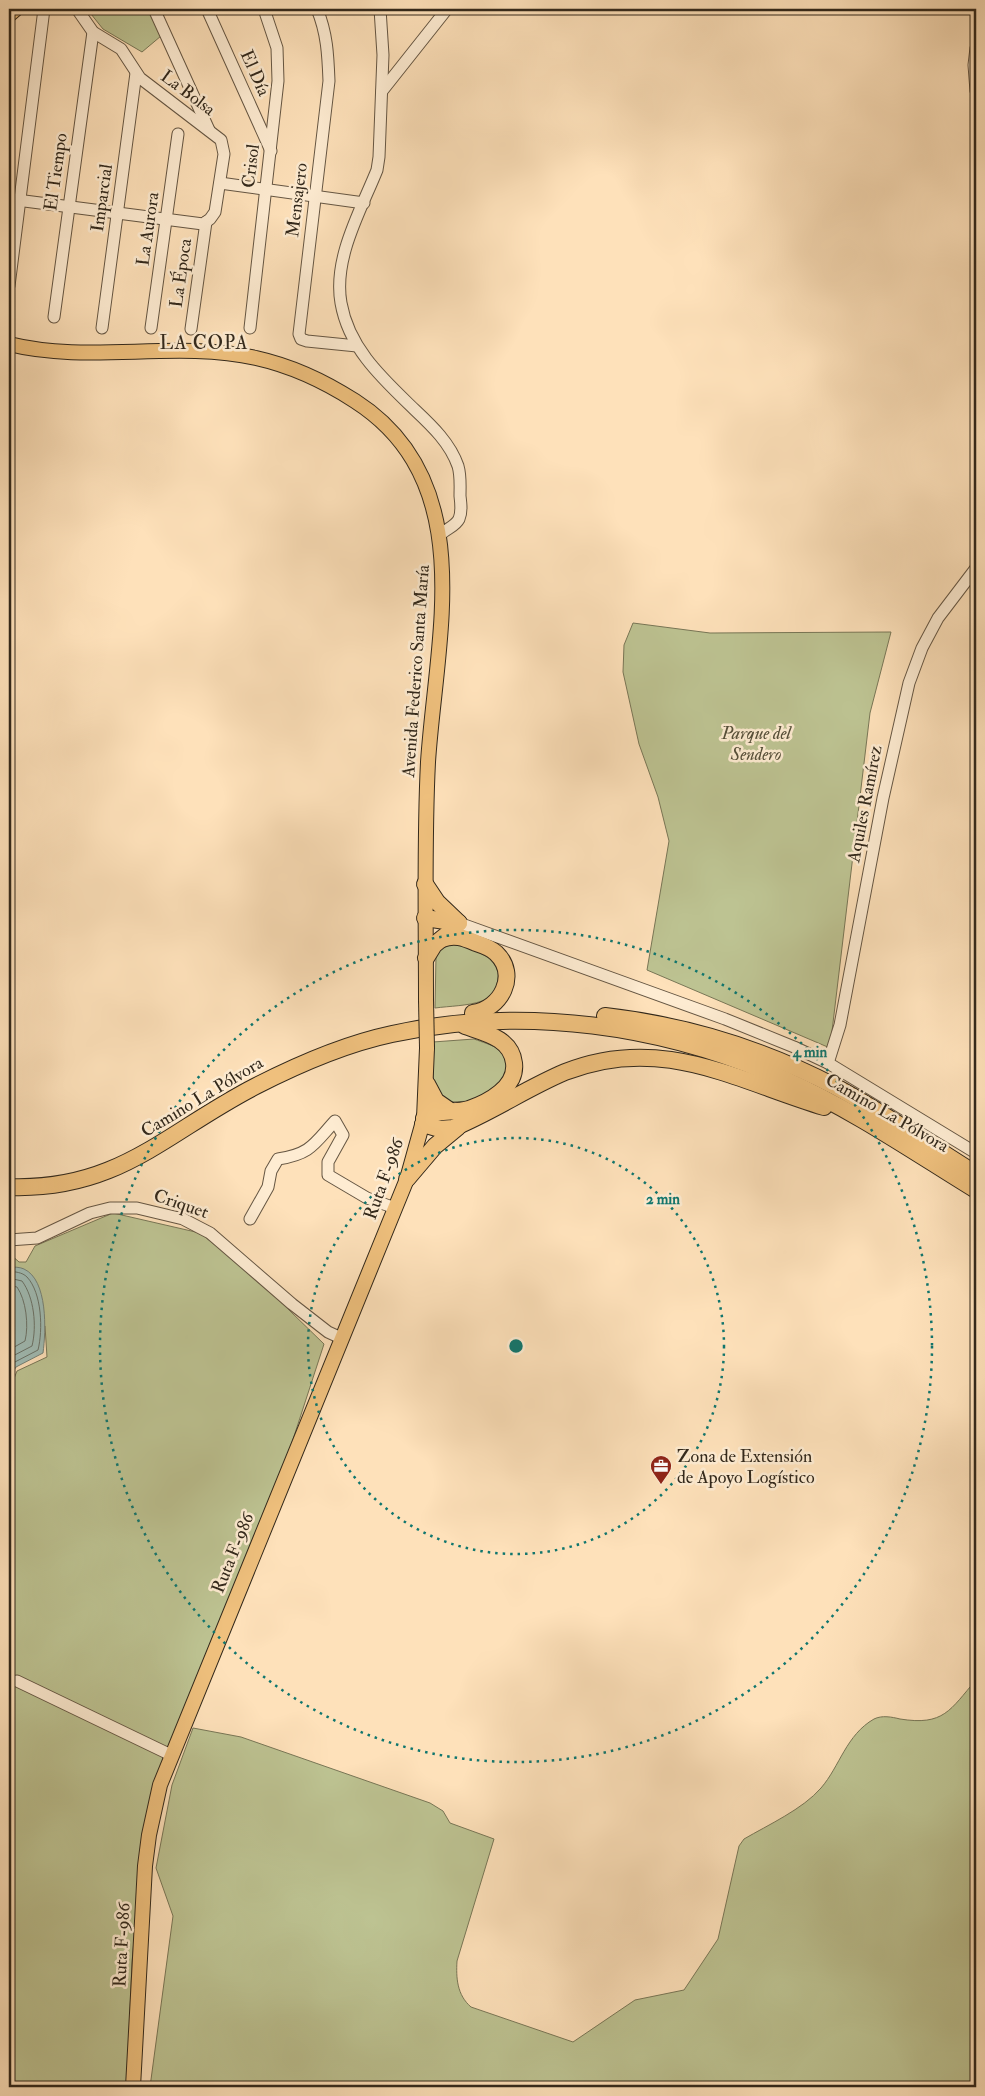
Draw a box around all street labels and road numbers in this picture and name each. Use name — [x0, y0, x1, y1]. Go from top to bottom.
street label: El Día — [235, 46, 276, 100]
street label: La Bolsa — [156, 65, 220, 121]
street label: El Tiempo — [39, 131, 73, 212]
street label: Crisol — [237, 142, 265, 189]
street label: Mensajero — [281, 161, 313, 238]
street label: Imparcial — [86, 162, 118, 233]
street label: La Aurora — [131, 190, 165, 267]
street label: La Época — [165, 236, 197, 309]
street label: Avenida Federico Santa María — [397, 563, 435, 779]
street label: Aquiles Ramírez — [842, 743, 888, 865]
street label: Camino La Pólvora — [137, 1051, 268, 1143]
street label: Camino La Pólvora — [821, 1068, 953, 1158]
street label: Ruta F-986 — [359, 1134, 410, 1223]
street label: Criquet — [151, 1184, 212, 1224]
street label: Ruta F-986 — [206, 1509, 260, 1597]
street label: Ruta F-986 — [108, 1901, 136, 1988]

